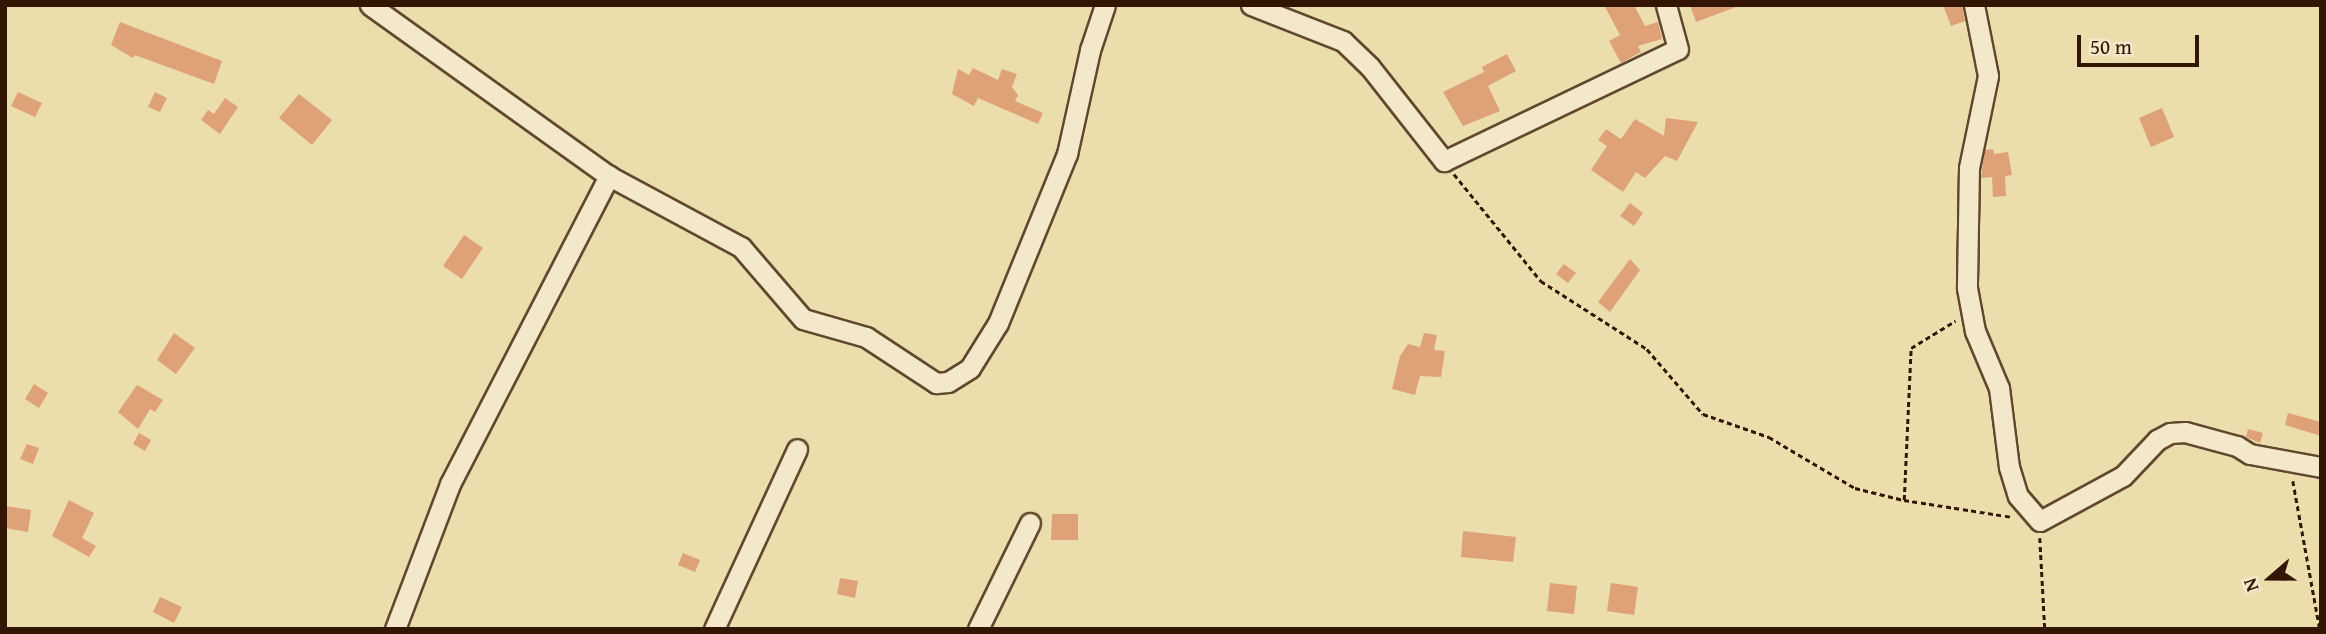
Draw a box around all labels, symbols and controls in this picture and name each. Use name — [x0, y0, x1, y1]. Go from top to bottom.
scale bar — [2081, 21, 2204, 65]
text: 50 m — [2090, 31, 2132, 62]
north arrow — [2235, 543, 2305, 613]
text: N — [2235, 574, 2266, 596]

